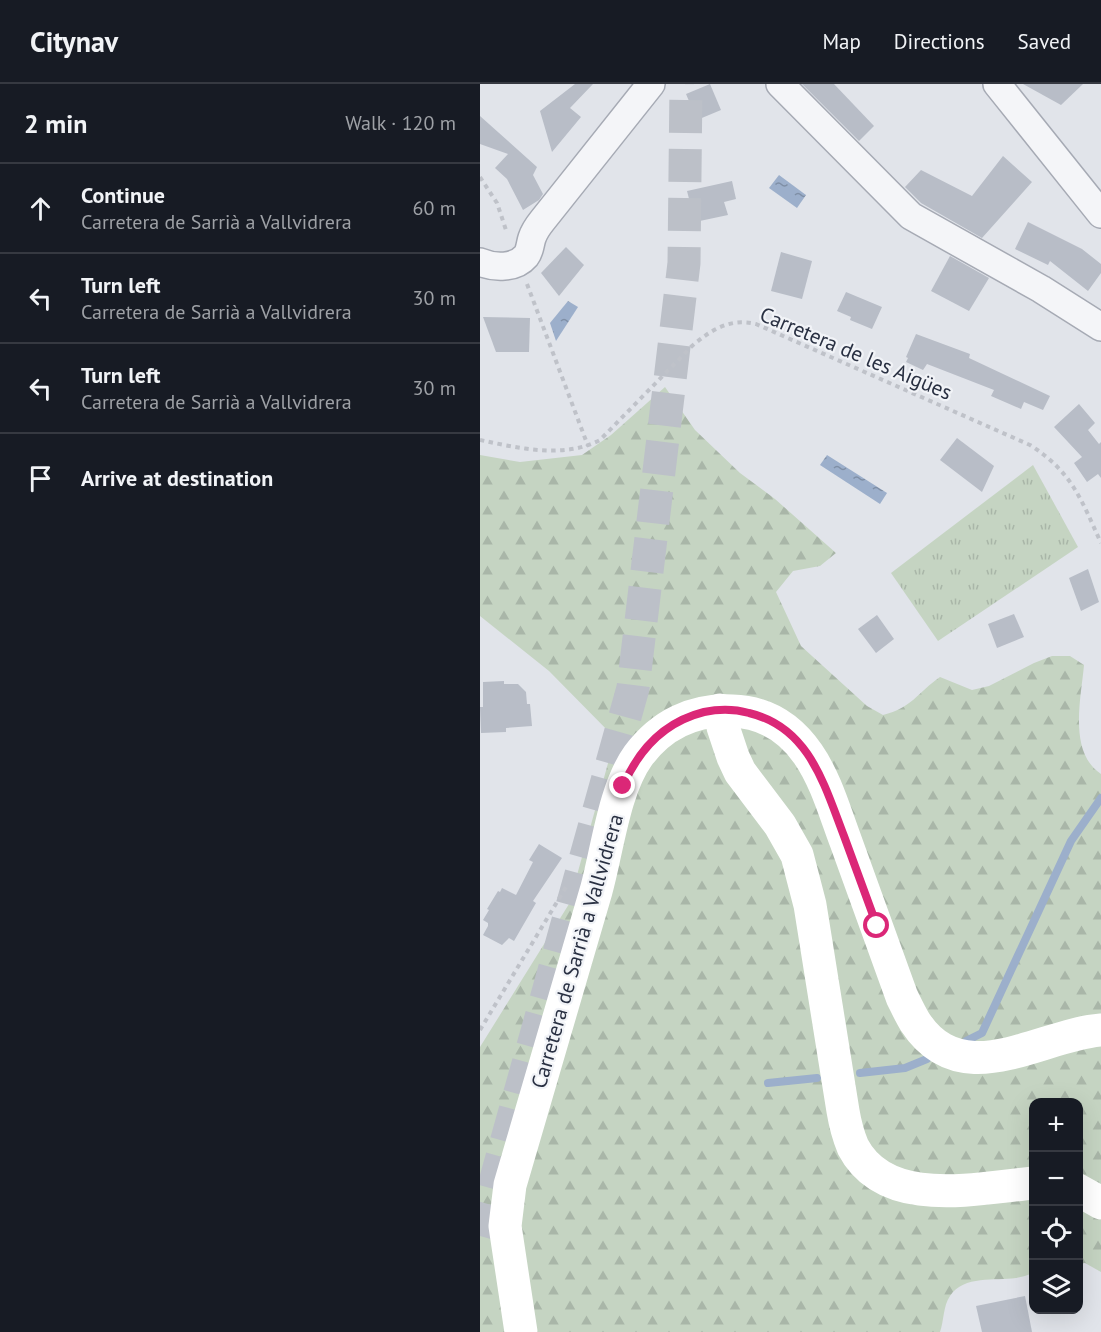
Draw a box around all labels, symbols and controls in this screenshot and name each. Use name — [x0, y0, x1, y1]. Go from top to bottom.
text: Citynav — [30, 23, 118, 60]
text: Map — [822, 28, 861, 55]
text: Directions — [894, 28, 985, 55]
text: Saved — [1018, 28, 1071, 55]
text: 2 min — [24, 107, 87, 140]
text: Walk · 120 m — [345, 110, 456, 136]
text: Continue — [81, 181, 165, 209]
icon: ahead — [24, 192, 57, 225]
text: 60 m — [413, 195, 456, 221]
text: Carretera de Sarrià a Vallvidrera — [81, 209, 352, 235]
text: Turn left — [81, 271, 161, 299]
icon: left — [24, 282, 57, 315]
text: 30 m — [413, 285, 456, 311]
text: Carretera de Sarrià a Vallvidrera — [81, 299, 352, 325]
street label: Carretera de les Aigües — [756, 300, 956, 406]
text: Turn left — [81, 361, 161, 389]
icon: left — [24, 372, 57, 405]
text: 30 m — [413, 375, 456, 401]
text: Carretera de Sarrià a Vallvidrera — [81, 389, 352, 415]
icon: arrive — [24, 462, 57, 495]
text: Arrive at destination — [81, 464, 273, 492]
route end — [609, 772, 635, 798]
street label: Carretera de Sarrià a Vallvidrera — [525, 811, 629, 1091]
route start — [863, 912, 889, 938]
map controls — [1029, 1098, 1083, 1314]
button: + — [1029, 1098, 1083, 1152]
button: − — [1029, 1152, 1083, 1206]
button: locate — [1029, 1206, 1083, 1260]
button: layers — [1029, 1260, 1083, 1314]

